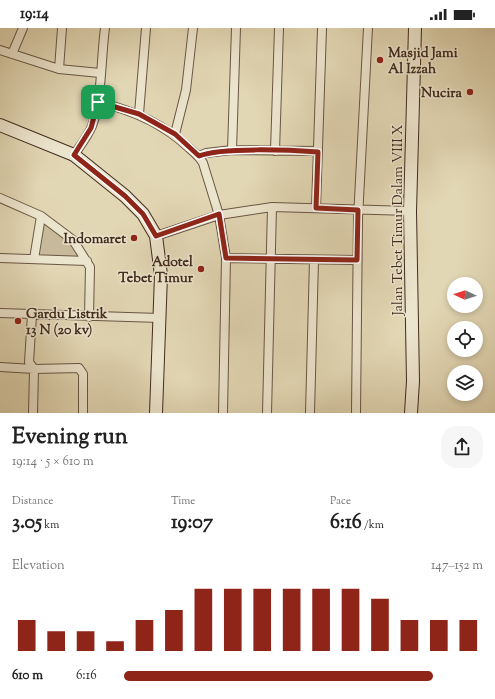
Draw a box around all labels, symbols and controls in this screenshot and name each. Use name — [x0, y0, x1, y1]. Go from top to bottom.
text: 19:14 — [20, 4, 49, 25]
place label: Masjid Jami Al Izzah — [388, 44, 458, 80]
marker: Masjid Jami Al Izzah — [375, 55, 385, 65]
place label: Nucira — [421, 84, 463, 104]
pin — [81, 85, 115, 119]
marker: Nucira — [465, 87, 475, 97]
icon: arrive — [87, 91, 109, 113]
street label: Jalan Tebet Timur Dalam VIII X — [389, 124, 409, 316]
place label: Indomaret — [64, 230, 126, 250]
marker: Indomaret — [129, 233, 139, 243]
place label: Adotel Tebet Timur — [118, 253, 194, 289]
marker: Adotel Tebet Timur — [196, 264, 206, 274]
north arrow — [447, 277, 483, 313]
map controls — [447, 277, 483, 401]
place label: Gardu Listrik 13 N (20 kv) — [26, 305, 108, 341]
marker: Gardu Listrik 13 N (20 kv) — [13, 316, 23, 326]
button: locate — [447, 321, 483, 357]
button: layers — [447, 365, 483, 401]
text: Evening run — [12, 422, 128, 454]
button: share — [441, 426, 483, 468]
text: 19:14 · 5 × 610 m — [12, 453, 94, 471]
text: Distance — [12, 493, 53, 509]
text: Time — [171, 493, 195, 509]
text: Pace — [330, 493, 351, 509]
text: 3.05 — [12, 509, 42, 538]
text: 19:07 — [171, 509, 213, 538]
text: 6:16 — [330, 509, 362, 538]
text: km — [42, 517, 59, 533]
text: /km — [362, 517, 384, 533]
text: Elevation — [12, 557, 65, 575]
text: 147–152 m — [431, 557, 483, 575]
text: 610 m — [12, 667, 43, 685]
text: 6:16 — [76, 667, 97, 685]

